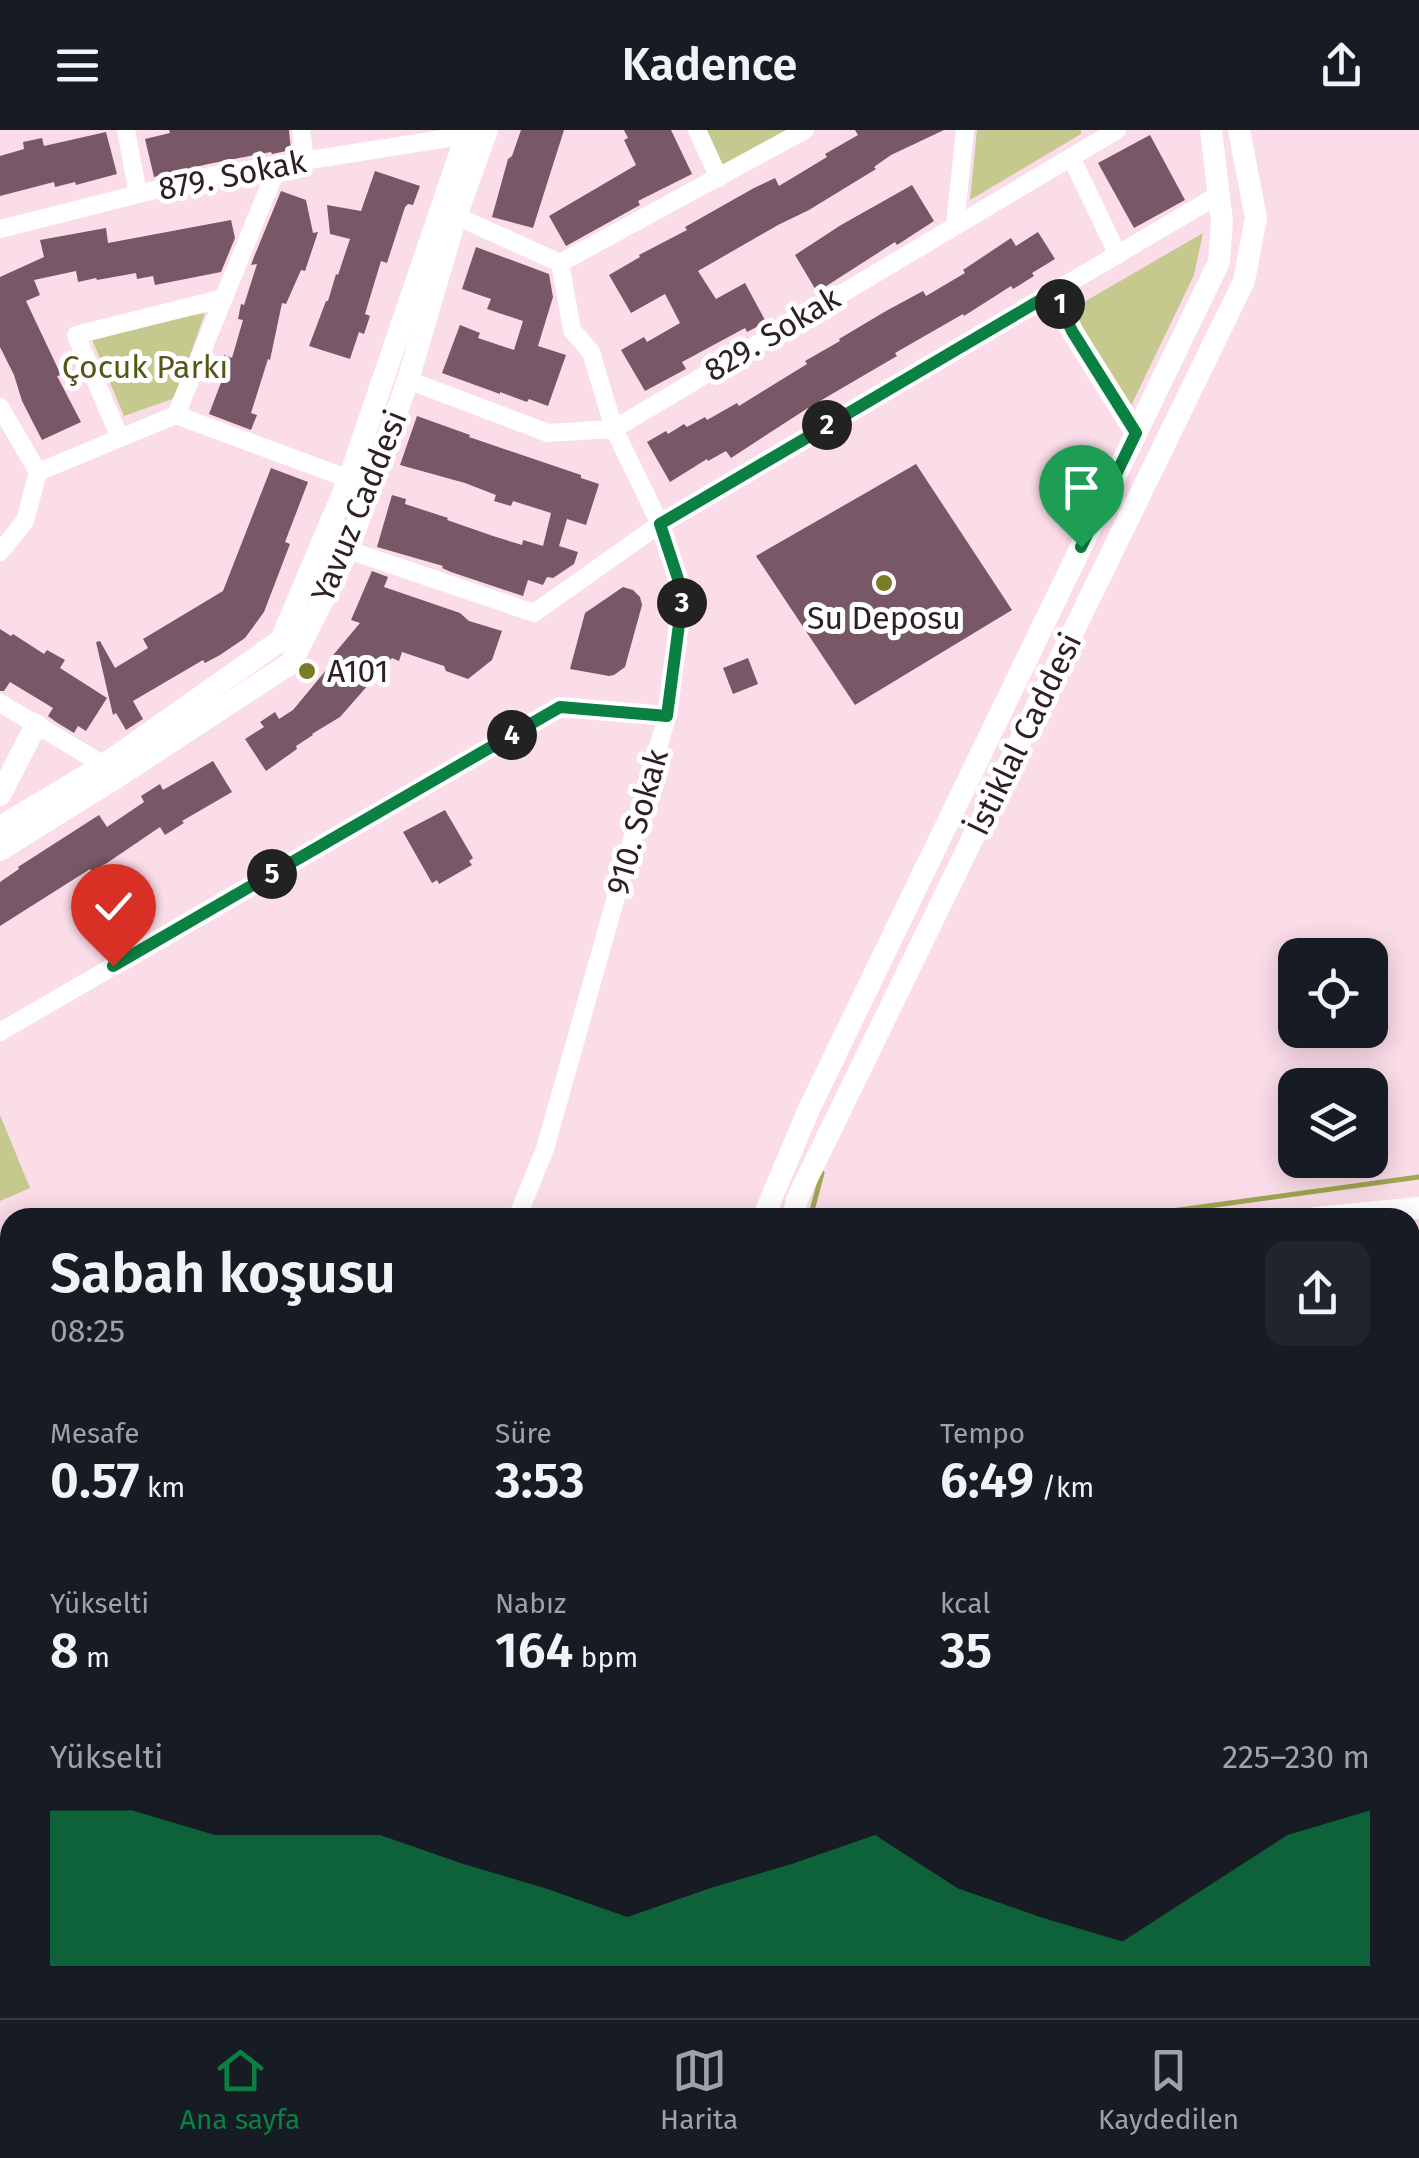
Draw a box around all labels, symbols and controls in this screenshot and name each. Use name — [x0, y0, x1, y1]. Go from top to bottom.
icon: menu — [50, 38, 105, 93]
text: Kadence — [622, 38, 797, 92]
icon: share — [1314, 38, 1369, 93]
street label: 879. Sokak — [155, 142, 310, 208]
street label: 829. Sokak — [697, 278, 847, 389]
pin: 1 — [1035, 279, 1085, 329]
text: 1 — [1054, 287, 1067, 320]
park label: Çocuk Parkı — [62, 348, 228, 386]
pin: 2 — [802, 400, 852, 450]
street label: Yavuz Caddesi — [303, 405, 415, 607]
text: 2 — [820, 408, 834, 441]
pin — [1039, 445, 1124, 548]
icon: arrive — [1054, 460, 1109, 515]
marker: Su Deposu — [873, 572, 895, 594]
pin: 3 — [657, 578, 707, 628]
text: 3 — [675, 586, 689, 619]
place label: Su Deposu — [807, 599, 961, 637]
street label: İstiklal Caddesi — [959, 627, 1089, 841]
place label: A101 — [327, 652, 389, 690]
marker: A101 — [296, 660, 318, 682]
pin: 4 — [487, 710, 537, 760]
text: 4 — [504, 718, 520, 751]
street label: 910. Sokak — [598, 744, 676, 899]
pin: 5 — [247, 849, 297, 899]
text: 5 — [264, 857, 280, 890]
pin — [71, 864, 156, 967]
icon: check — [86, 879, 141, 934]
map controls — [1278, 938, 1388, 1178]
button: locate — [1278, 938, 1388, 1048]
button: layers — [1278, 1068, 1388, 1178]
text: Sabah koşusu — [50, 1241, 396, 1307]
button: share — [1265, 1241, 1370, 1346]
text: 08:25 — [50, 1312, 125, 1350]
text: Mesafe — [50, 1417, 139, 1450]
text: Süre — [495, 1417, 552, 1450]
text: Tempo — [940, 1417, 1025, 1450]
text: 0.57 — [50, 1450, 140, 1510]
text: 3:53 — [495, 1450, 585, 1510]
text: 6:49 — [940, 1450, 1034, 1510]
text: km — [140, 1471, 185, 1504]
text: /km — [1034, 1471, 1094, 1504]
text: Yükselti — [50, 1587, 149, 1620]
text: Nabız — [495, 1587, 566, 1620]
text: kcal — [940, 1587, 990, 1620]
text: 8 — [50, 1620, 79, 1680]
text: 164 — [495, 1620, 573, 1680]
text: 35 — [940, 1620, 992, 1680]
text: m — [79, 1641, 110, 1674]
text: bpm — [573, 1641, 638, 1674]
text: Yükselti — [50, 1738, 163, 1776]
text: 225–230 m — [1222, 1738, 1370, 1776]
tab: Ana sayfa — [180, 2043, 300, 2136]
tab: Harita — [660, 2043, 738, 2136]
tab: Kaydedilen — [1098, 2043, 1239, 2136]

